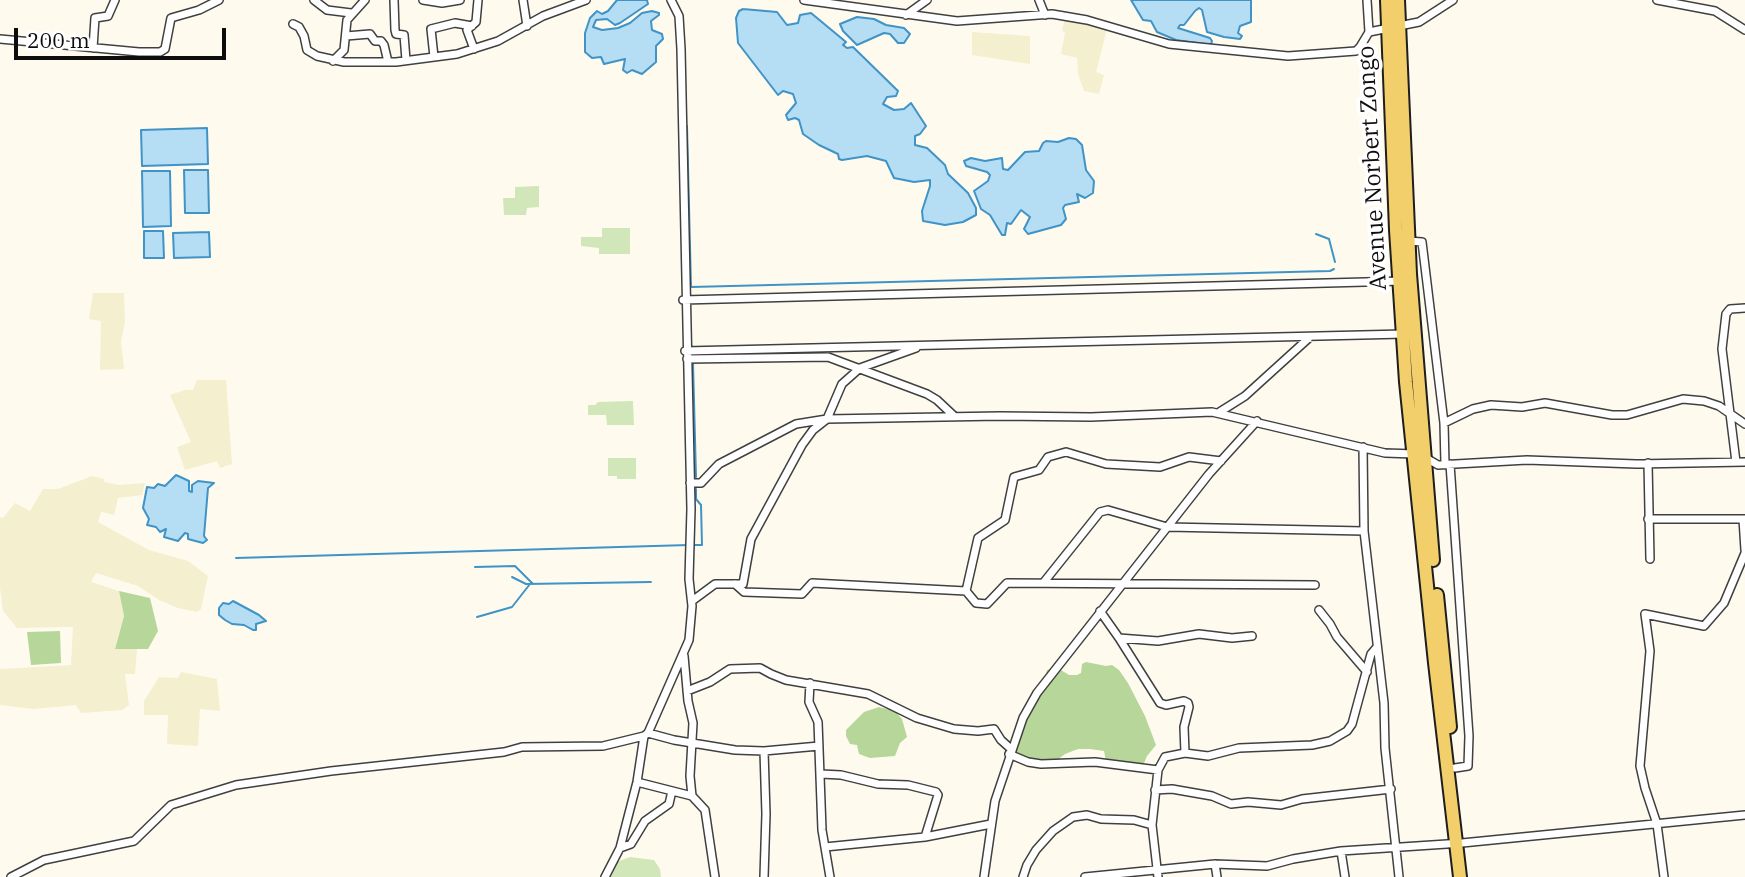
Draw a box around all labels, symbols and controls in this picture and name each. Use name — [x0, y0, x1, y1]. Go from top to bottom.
scale bar — [18, 14, 229, 58]
text: 200 m — [27, 26, 90, 54]
street label: Avenue Norbert Zongo — [1353, 45, 1393, 291]

